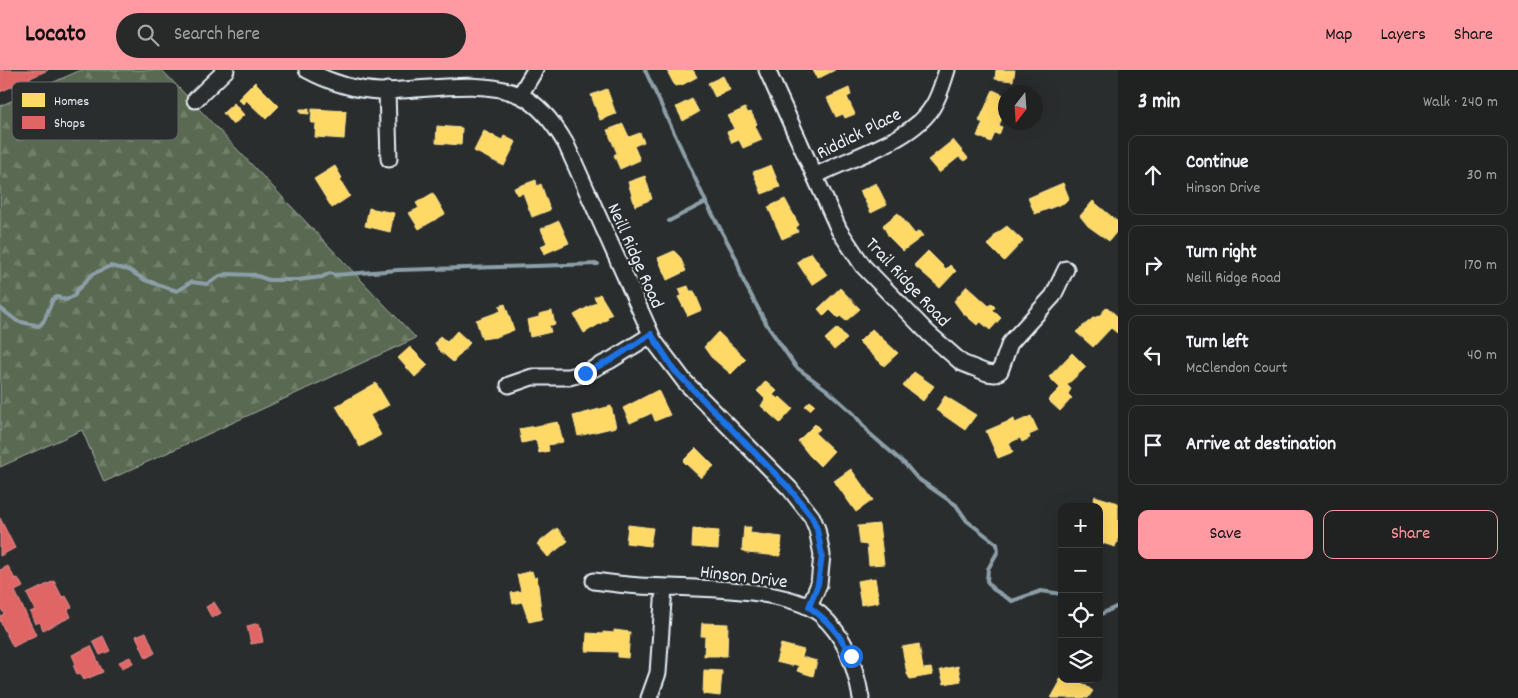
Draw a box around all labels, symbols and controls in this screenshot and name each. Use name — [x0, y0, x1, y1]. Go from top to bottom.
search box — [116, 13, 466, 58]
text: Locato — [25, 18, 86, 52]
icon: search — [134, 21, 162, 49]
text: Search here — [174, 22, 260, 49]
text: Map — [1325, 23, 1352, 48]
text: Layers — [1380, 23, 1426, 48]
text: Share — [1454, 23, 1493, 48]
legend — [12, 82, 178, 140]
north arrow — [998, 85, 1043, 130]
text: 3 min — [1138, 88, 1180, 118]
text: Walk · 240 m — [1423, 91, 1498, 114]
text: Homes — [54, 92, 89, 112]
street label: Riddick Place — [813, 102, 907, 168]
text: Shops — [54, 114, 85, 134]
text: Continue — [1186, 150, 1248, 177]
icon: ahead — [1139, 161, 1167, 189]
text: 30 m — [1467, 164, 1497, 187]
text: Hinson Drive — [1186, 177, 1260, 200]
street label: Neill Ridge Road — [599, 199, 669, 313]
street label: Trail Ridge Road — [858, 232, 955, 334]
text: Turn right — [1186, 240, 1257, 267]
icon: right — [1139, 251, 1167, 279]
text: 170 m — [1464, 254, 1497, 277]
text: Neill Ridge Road — [1186, 267, 1281, 290]
text: Turn left — [1186, 330, 1249, 357]
icon: left — [1139, 341, 1167, 369]
text: 40 m — [1467, 344, 1497, 367]
text: McClendon Court — [1186, 357, 1287, 380]
route end — [574, 362, 597, 385]
icon: arrive — [1139, 431, 1167, 459]
text: Arrive at destination — [1186, 432, 1336, 459]
map controls — [1058, 503, 1103, 683]
button: + — [1058, 503, 1103, 548]
button: Save — [1138, 510, 1313, 559]
button: Share — [1323, 510, 1498, 559]
button: − — [1058, 548, 1103, 593]
street label: Hinson Drive — [698, 560, 789, 597]
button: locate — [1058, 593, 1103, 638]
button: layers — [1058, 638, 1103, 683]
route start — [840, 645, 863, 668]

